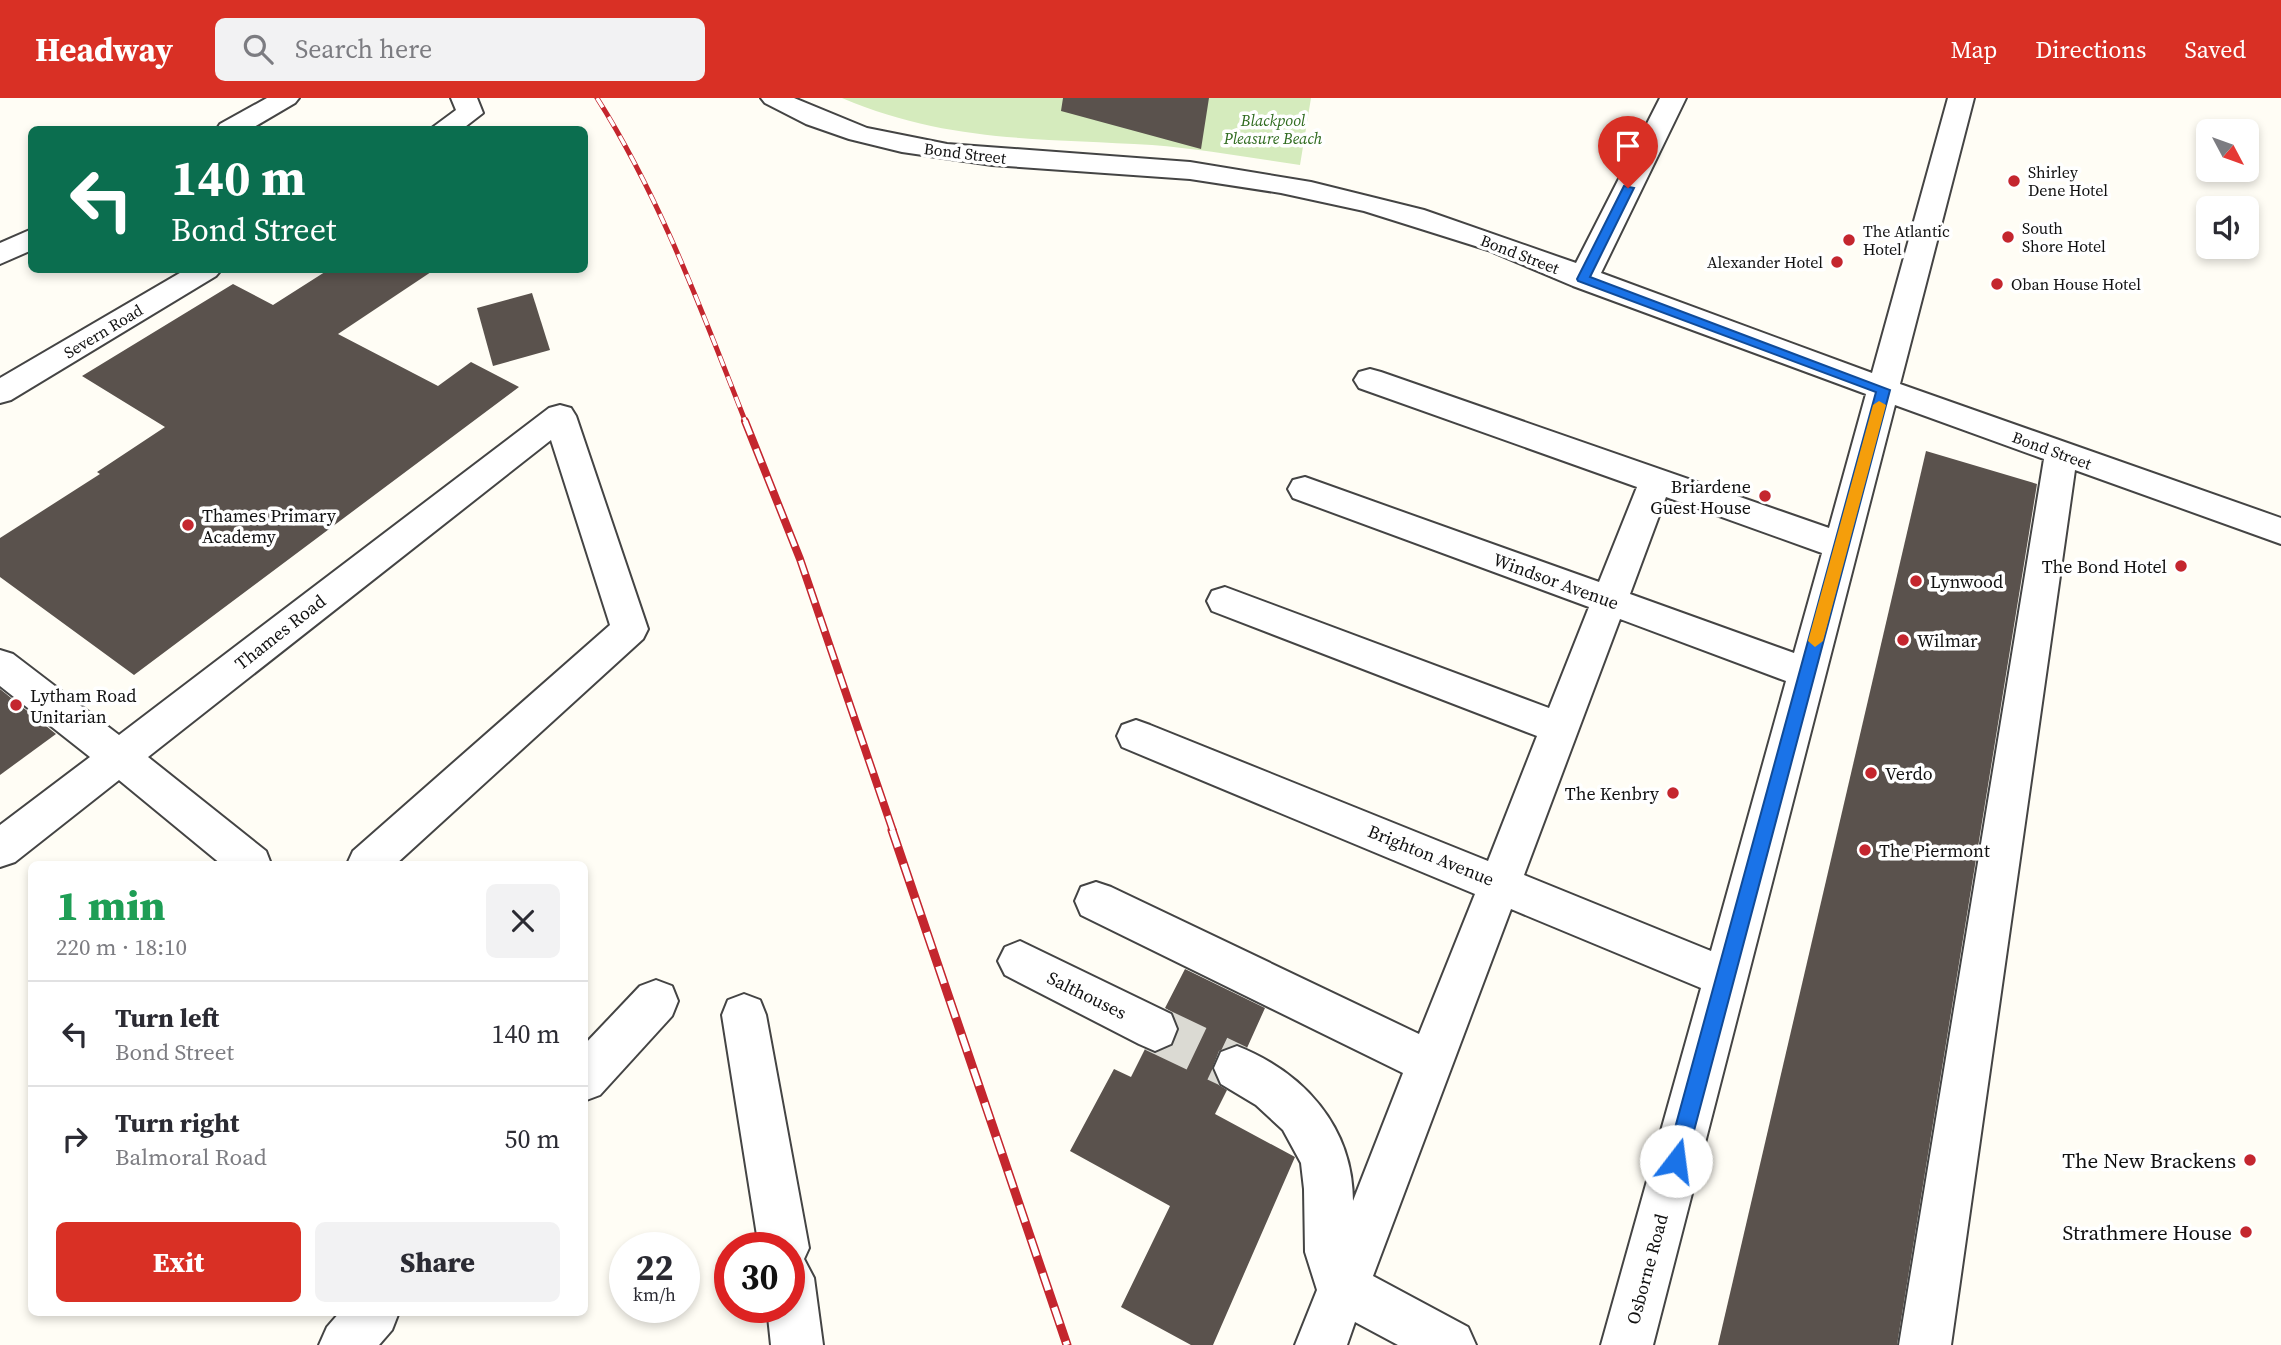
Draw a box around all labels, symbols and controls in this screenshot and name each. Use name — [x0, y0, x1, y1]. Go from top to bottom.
search box — [215, 18, 705, 81]
text: Headway — [35, 27, 173, 72]
icon: search — [239, 30, 277, 68]
text: Search here — [295, 31, 432, 67]
text: Map — [1950, 33, 1997, 66]
text: Directions — [2035, 33, 2146, 66]
text: Saved — [2184, 33, 2246, 66]
park label: Blackpool Pleasure Beach — [1223, 109, 1323, 149]
pin — [1598, 116, 1658, 188]
north arrow — [2196, 119, 2259, 182]
map controls — [2196, 119, 2259, 259]
icon: arrive — [1609, 127, 1647, 165]
street label: Bond Street — [923, 137, 1008, 169]
text: 140 m — [171, 144, 306, 211]
icon: left — [56, 154, 147, 245]
place label: Shirley Dene Hotel — [2028, 161, 2108, 201]
marker: Shirley Dene Hotel — [2006, 173, 2022, 189]
button: sound — [2196, 196, 2259, 259]
text: Bond Street — [171, 208, 336, 252]
place label: South Shore Hotel — [2022, 217, 2106, 257]
place label: The Atlantic Hotel — [1863, 220, 1950, 260]
street label: Bond Street — [1477, 229, 1563, 279]
marker: South Shore Hotel — [2000, 229, 2016, 245]
marker: The Atlantic Hotel — [1841, 232, 1857, 248]
place label: Alexander Hotel — [1707, 251, 1823, 273]
marker: Alexander Hotel — [1829, 254, 1845, 270]
place label: Oban House Hotel — [2011, 273, 2141, 295]
marker: Oban House Hotel — [1989, 276, 2005, 292]
street label: Severn Road — [59, 299, 147, 363]
street label: Bond Street — [2009, 426, 2095, 475]
place label: Briardene Guest House — [1650, 474, 1751, 520]
marker: Briardene Guest House — [1757, 488, 1773, 504]
place label: Thames Primary Academy — [202, 503, 337, 549]
marker: Thames Primary Academy — [180, 517, 196, 533]
street label: Windsor Avenue — [1490, 547, 1622, 615]
place label: The Bond Hotel — [2042, 554, 2167, 579]
marker: The Bond Hotel — [2173, 558, 2189, 574]
place label: Lynwood — [1930, 569, 2003, 594]
marker: Lynwood — [1908, 573, 1924, 589]
street label: Thames Road — [229, 589, 331, 675]
place label: Wilmar — [1917, 628, 1978, 653]
marker: Wilmar — [1895, 632, 1911, 648]
place label: Lytham Road Unitarian — [30, 683, 137, 729]
marker: Lytham Road Unitarian — [8, 697, 24, 713]
place label: Verdo — [1885, 761, 1933, 786]
marker: Verdo — [1863, 765, 1879, 781]
place label: The Kenbry — [1565, 781, 1660, 806]
marker: The Kenbry — [1665, 785, 1681, 801]
street label: Brighton Avenue — [1364, 818, 1498, 892]
place label: The Piermont — [1879, 838, 1990, 863]
marker: The Piermont — [1857, 842, 1873, 858]
text: 1 min — [56, 876, 166, 934]
button: close — [486, 884, 560, 958]
text: 220 m · 18:10 — [56, 931, 187, 963]
street label: Salthouses — [1043, 965, 1131, 1025]
text: Turn left — [115, 1000, 219, 1036]
icon: left — [56, 1015, 94, 1053]
text: 140 m — [492, 1016, 560, 1052]
text: Bond Street — [115, 1036, 234, 1068]
text: Turn right — [115, 1105, 239, 1141]
icon: right — [56, 1120, 94, 1158]
text: 50 m — [505, 1121, 560, 1157]
position arrow — [1639, 1124, 1713, 1198]
text: Balmoral Road — [115, 1141, 267, 1173]
place label: The New Brackens — [2062, 1146, 2236, 1175]
marker: The New Brackens — [2242, 1152, 2258, 1168]
street label: Osborne Road — [1620, 1211, 1674, 1327]
place label: Strathmere House — [2062, 1218, 2232, 1247]
button: Exit — [56, 1222, 301, 1302]
button: Share — [315, 1222, 560, 1302]
marker: Strathmere House — [2238, 1224, 2254, 1240]
speed limit sign: 30 — [714, 1232, 805, 1323]
text: 22 — [636, 1244, 673, 1292]
text: km/h — [633, 1282, 676, 1307]

